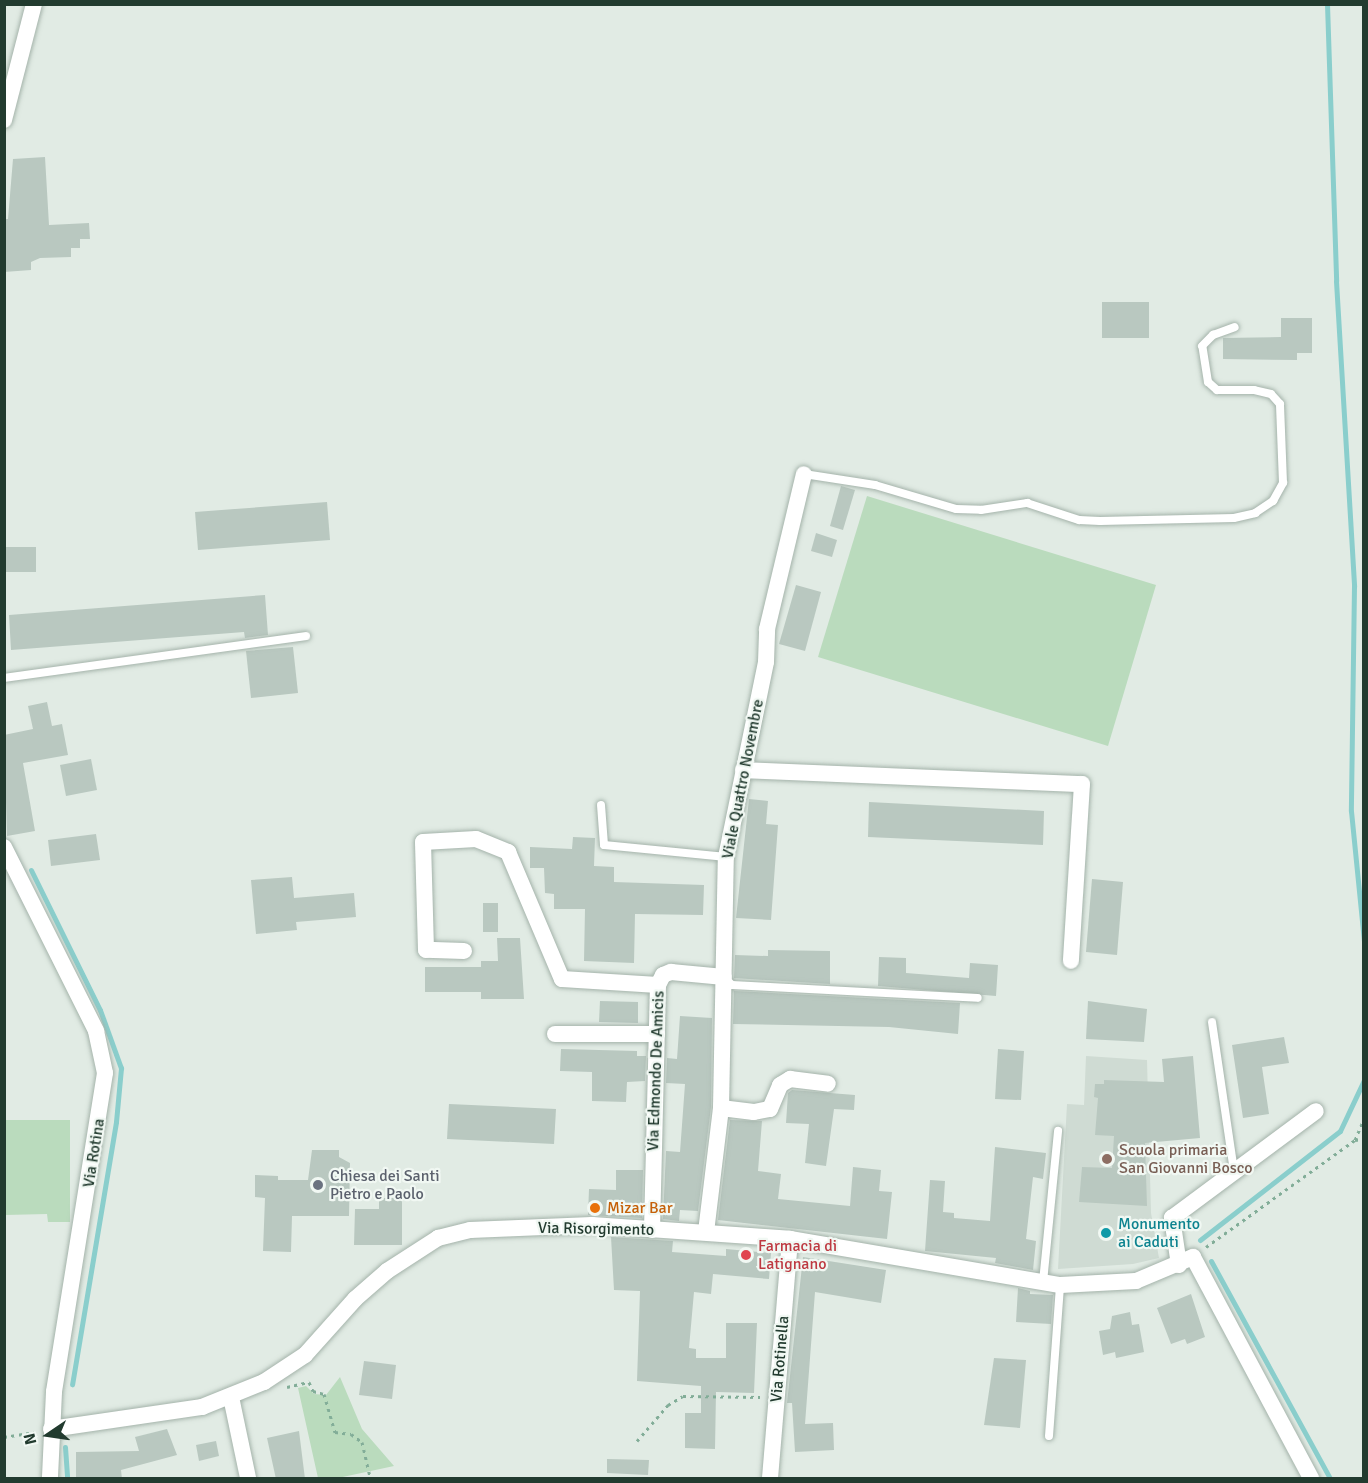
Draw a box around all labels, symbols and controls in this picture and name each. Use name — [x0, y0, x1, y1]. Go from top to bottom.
street label: Viale Quattro Novembre — [718, 697, 768, 861]
street label: Via Edmondo De Amicis — [644, 990, 668, 1152]
street label: Via Rotina — [79, 1117, 109, 1189]
place label: Scuola primaria San Giovanni Bosco — [1119, 1140, 1252, 1178]
marker: Scuola primaria San Giovanni Bosco — [1100, 1152, 1114, 1166]
place label: Chiesa dei Santi Pietro e Paolo — [330, 1166, 439, 1204]
marker: Chiesa dei Santi Pietro e Paolo — [311, 1178, 325, 1192]
place label: Mizar Bar — [607, 1198, 673, 1218]
marker: Mizar Bar — [588, 1201, 602, 1215]
place label: Monumento ai Caduti — [1118, 1214, 1200, 1252]
street label: Via Risorgimento — [538, 1218, 654, 1240]
marker: Monumento ai Caduti — [1099, 1226, 1113, 1240]
place label: Farmacia di Latignano — [758, 1236, 837, 1274]
marker: Farmacia di Latignano — [739, 1248, 753, 1262]
street label: Via Rotinella — [767, 1315, 793, 1403]
north arrow — [18, 1405, 78, 1465]
text: N — [19, 1431, 41, 1447]

